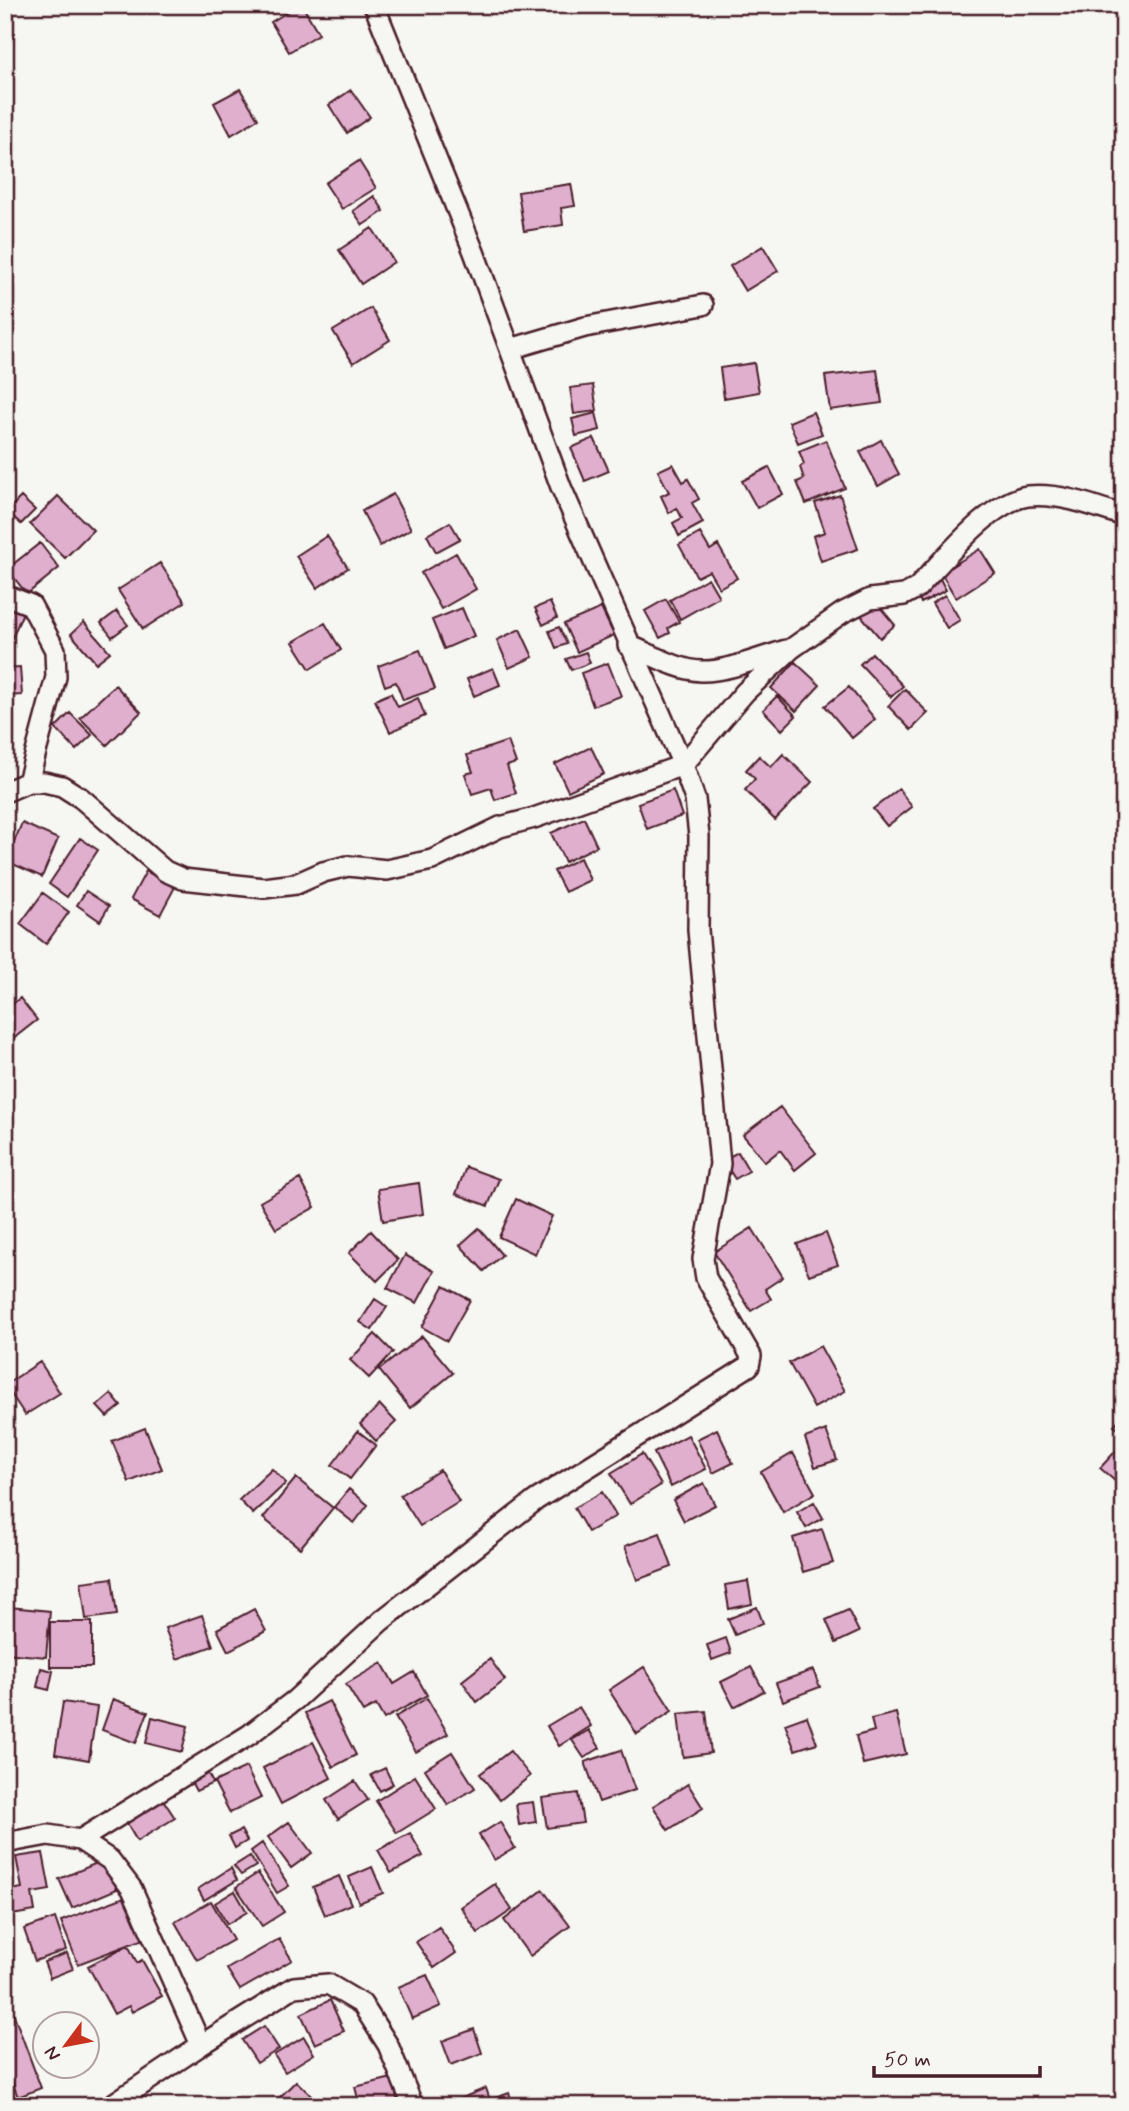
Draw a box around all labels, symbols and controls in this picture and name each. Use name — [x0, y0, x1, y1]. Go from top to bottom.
north arrow — [32, 2010, 102, 2080]
scale bar — [874, 2034, 1040, 2078]
text: N — [39, 2041, 67, 2065]
text: 50 m — [884, 2046, 931, 2074]

